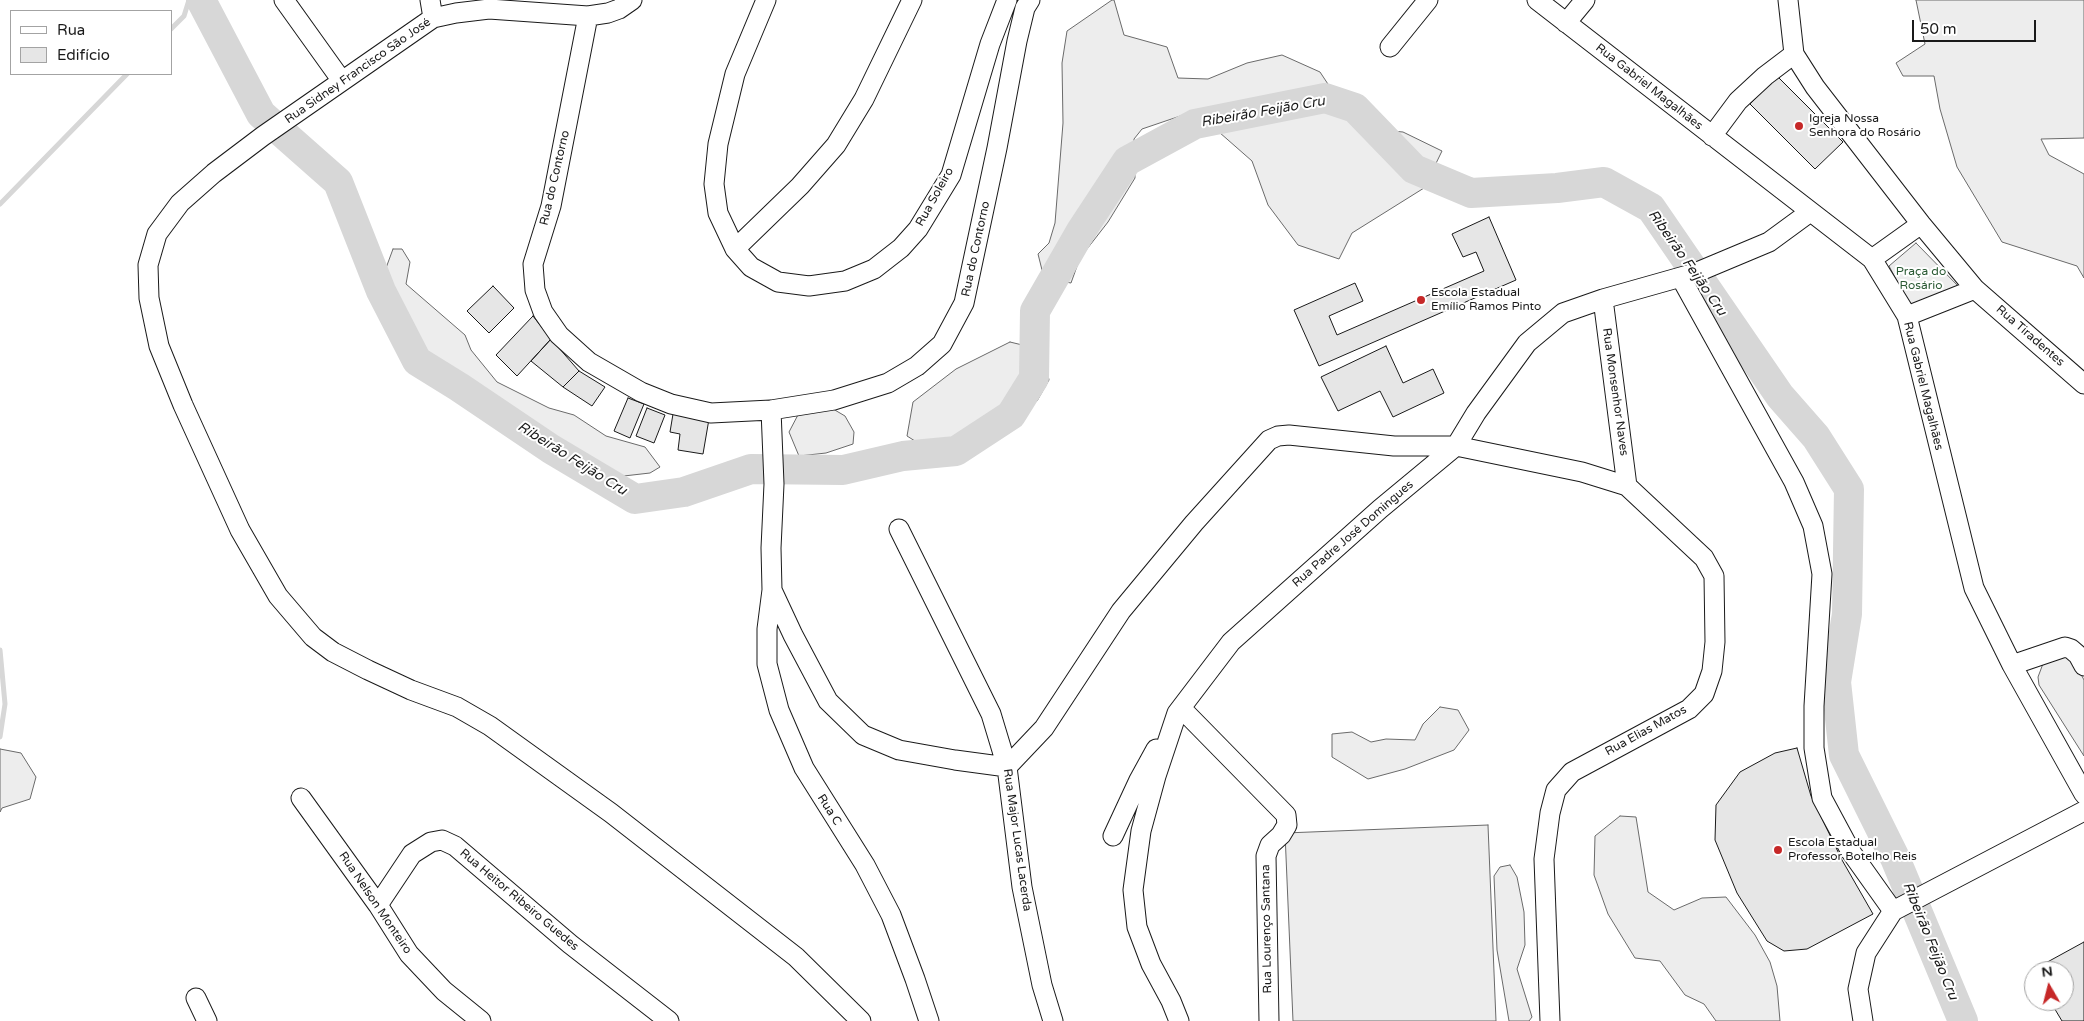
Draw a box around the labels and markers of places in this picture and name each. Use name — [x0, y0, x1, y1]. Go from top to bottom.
place label: Igreja Nossa Senhora do Rosário — [1809, 112, 1921, 140]
marker: Igreja Nossa Senhora do Rosário — [1793, 120, 1805, 132]
place label: Escola Estadual Emílio Ramos Pinto — [1431, 286, 1541, 314]
marker: Escola Estadual Emílio Ramos Pinto — [1415, 294, 1427, 306]
place label: Escola Estadual Professor Botelho Reis — [1788, 836, 1917, 864]
marker: Escola Estadual Professor Botelho Reis — [1772, 844, 1784, 856]

